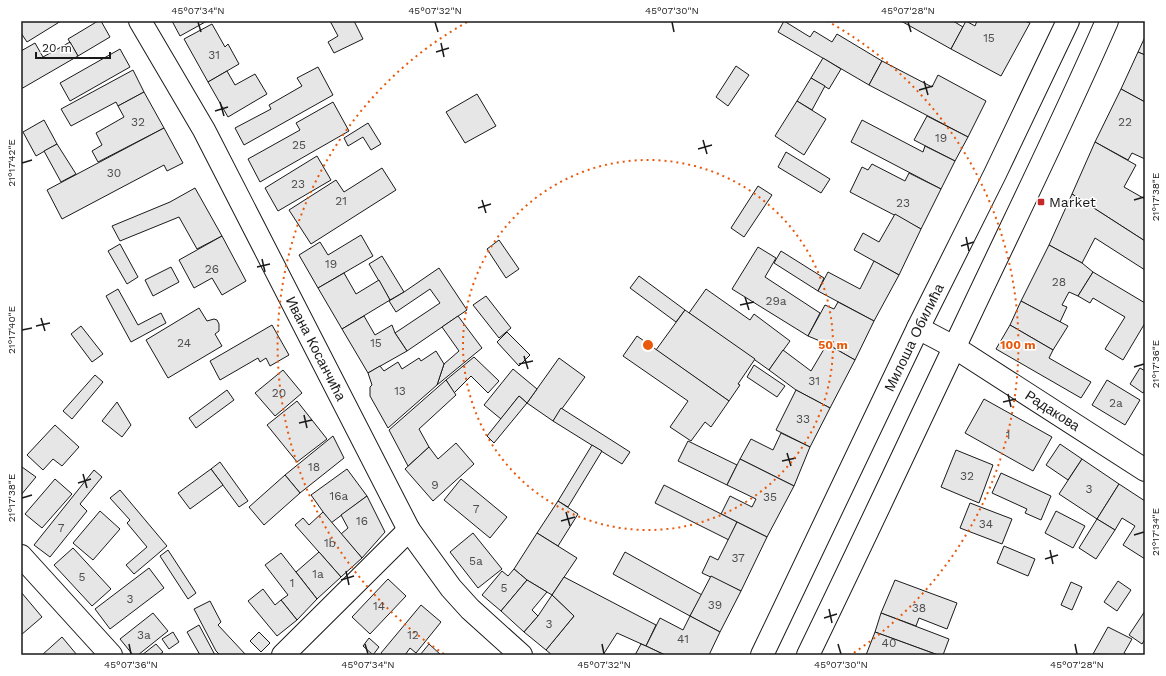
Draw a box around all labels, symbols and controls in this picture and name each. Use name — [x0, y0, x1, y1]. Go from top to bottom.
text: 45°07'34"N — [171, 5, 225, 16]
text: 45°07'32"N — [408, 5, 462, 16]
text: 45°07'30"N — [645, 5, 699, 16]
text: 45°07'28"N — [881, 5, 935, 16]
house number: 15 — [983, 31, 995, 45]
scale bar — [36, 34, 110, 60]
text: 20 m — [42, 41, 72, 55]
house number: 31 — [208, 48, 220, 62]
house number: 32 — [131, 115, 145, 129]
house number: 22 — [1118, 115, 1132, 129]
house number: 19 — [935, 131, 947, 145]
house number: 25 — [292, 138, 306, 152]
text: 21°17'42"E — [6, 139, 17, 187]
house number: 30 — [107, 166, 121, 180]
text: 21°17'38"E — [1150, 173, 1161, 221]
house number: 23 — [291, 177, 305, 191]
house number: 21 — [335, 194, 347, 208]
place label: Market — [1049, 194, 1096, 210]
house number: 23 — [896, 196, 910, 210]
marker: Market — [1036, 197, 1046, 207]
house number: 19 — [325, 257, 337, 271]
house number: 26 — [205, 262, 219, 276]
house number: 28 — [1052, 275, 1066, 289]
street label: Милоша Обилића — [881, 281, 947, 394]
street label: Ивана Косанчића — [283, 294, 349, 403]
house number: 29a — [765, 294, 787, 308]
text: 21°17'40"E — [6, 306, 17, 354]
house number: 24 — [177, 336, 191, 350]
house number: 15 — [370, 336, 382, 350]
centre of rings — [641, 338, 655, 352]
text: 50 m — [818, 338, 848, 352]
text: 100 m — [1000, 338, 1036, 352]
text: 21°17'36"E — [1150, 340, 1161, 388]
house number: 31 — [808, 374, 820, 388]
house number: 13 — [394, 384, 406, 398]
house number: 20 — [272, 386, 286, 400]
street label: Радакова — [1022, 387, 1083, 434]
house number: 2a — [1109, 396, 1123, 410]
house number: 33 — [796, 412, 810, 426]
house number: 1 — [1006, 428, 1010, 442]
house number: 18 — [308, 460, 320, 474]
house number: 32 — [960, 469, 974, 483]
text: 21°17'38"E — [6, 474, 17, 522]
house number: 9 — [431, 478, 439, 492]
house number: 3 — [1086, 482, 1093, 496]
house number: 16a — [330, 489, 349, 503]
house number: 35 — [763, 490, 777, 504]
house number: 7 — [473, 502, 480, 516]
text: 21°17'34"E — [1150, 508, 1161, 556]
house number: 16 — [356, 514, 368, 528]
house number: 34 — [979, 517, 993, 531]
house number: 7 — [58, 521, 65, 535]
house number: 1b — [324, 536, 336, 550]
house number: 37 — [731, 551, 745, 565]
house number: 5a — [469, 554, 483, 568]
house number: 1a — [312, 567, 324, 581]
house number: 5 — [79, 570, 86, 584]
house number: 1 — [290, 576, 294, 590]
house number: 5 — [501, 581, 508, 595]
house number: 3 — [127, 592, 134, 606]
house number: 39 — [708, 598, 722, 612]
house number: 14 — [373, 599, 385, 613]
house number: 38 — [912, 601, 926, 615]
house number: 3 — [546, 617, 553, 631]
house number: 3a — [137, 628, 151, 642]
house number: 12 — [407, 628, 419, 642]
house number: 41 — [677, 632, 689, 646]
house number: 40 — [882, 636, 896, 650]
text: 45°07'36"N — [104, 659, 158, 670]
text: 45°07'34"N — [341, 659, 395, 670]
text: 45°07'32"N — [577, 659, 631, 670]
text: 45°07'30"N — [814, 659, 868, 670]
text: 45°07'28"N — [1050, 659, 1104, 670]

